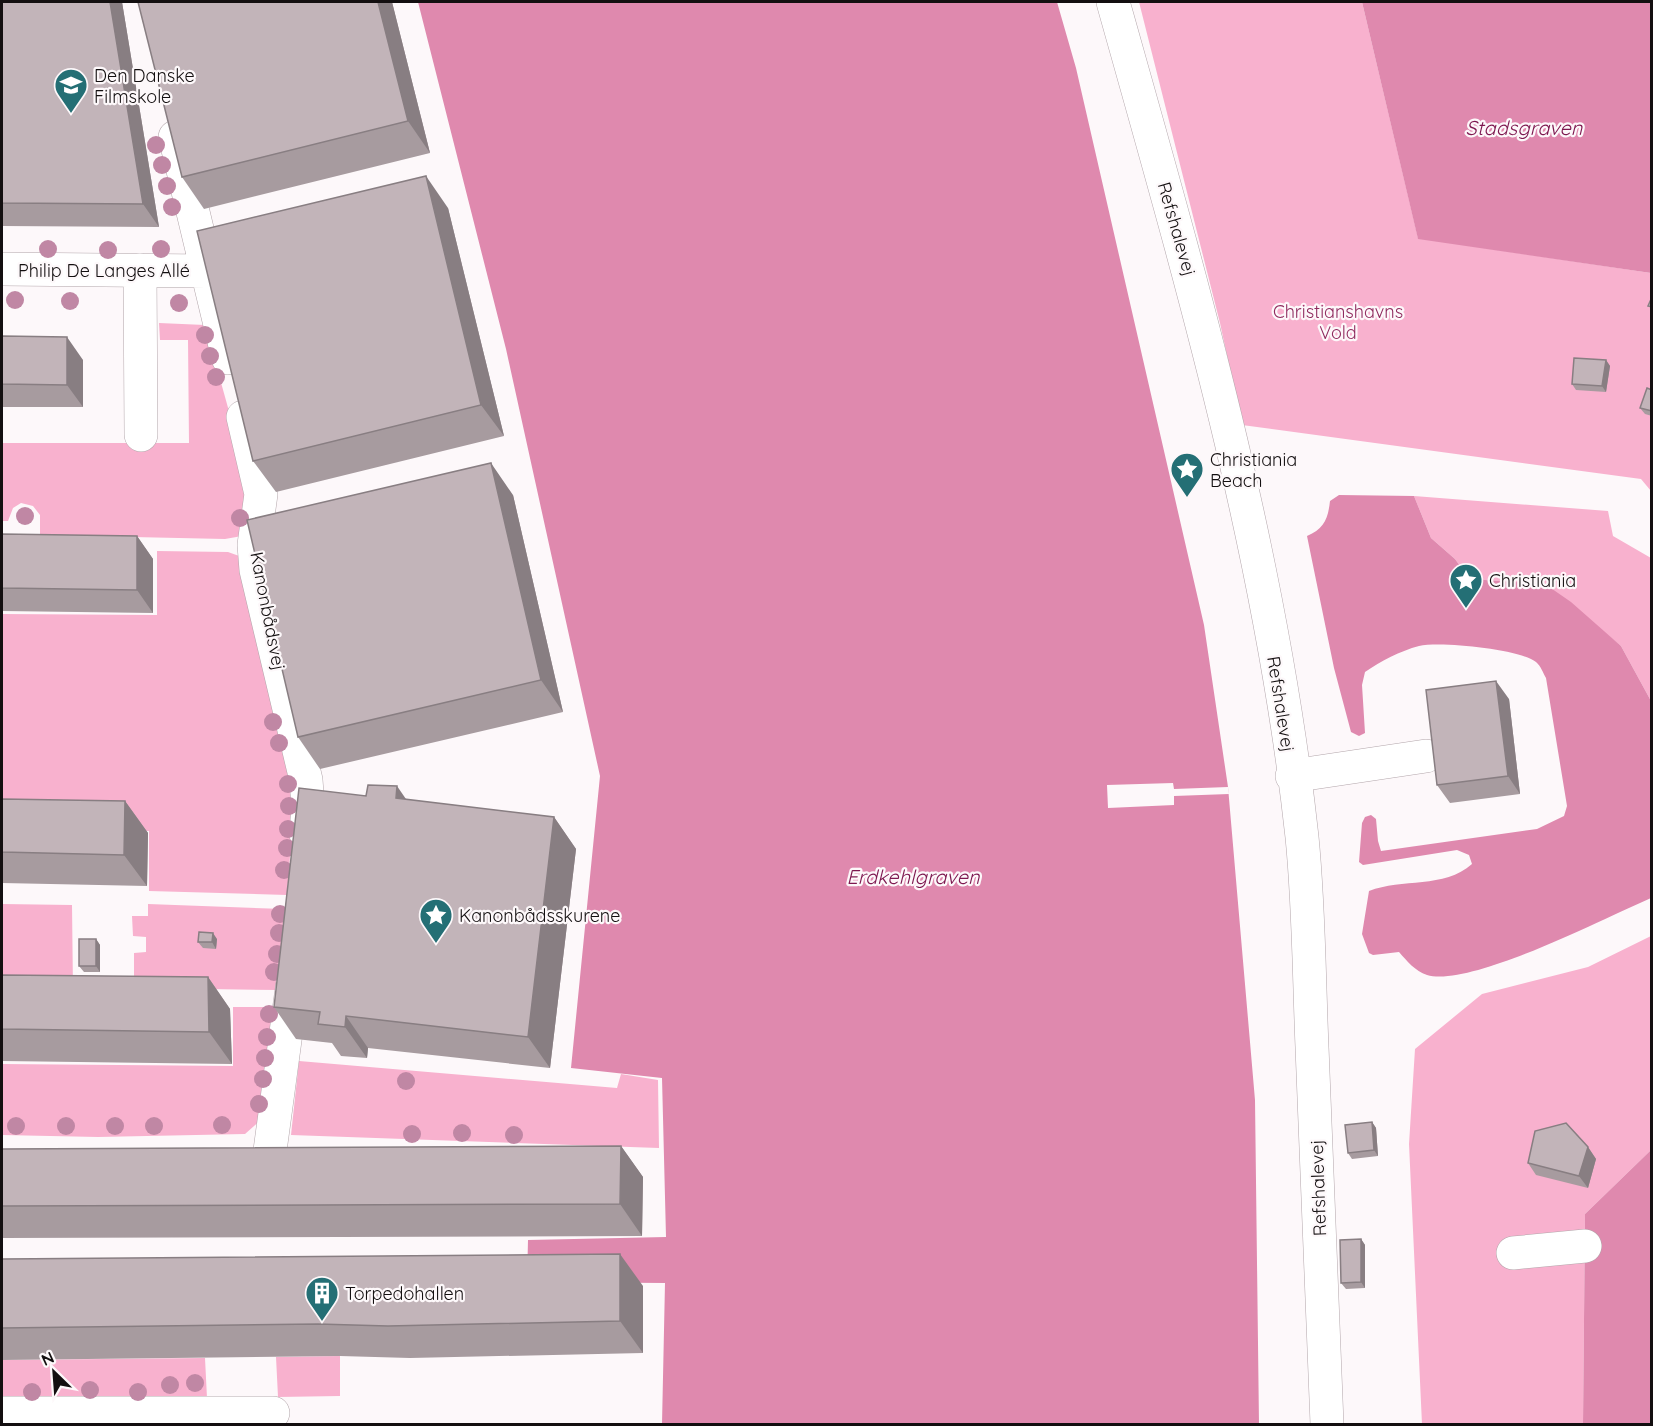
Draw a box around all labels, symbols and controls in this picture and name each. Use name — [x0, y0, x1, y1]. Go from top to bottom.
place label: Den Danske Filmskole — [94, 64, 195, 108]
school or university icon: Den Danske Filmskole — [53, 67, 89, 114]
water label: Stadsgraven — [1466, 115, 1583, 140]
street label: Refshalevej — [1153, 179, 1201, 279]
street label: Philip De Langes Allé — [18, 259, 190, 282]
park label: Christianshavns Vold — [1273, 300, 1403, 344]
place label: Christiania Beach — [1210, 448, 1297, 492]
place icon: Christiania Beach — [1169, 451, 1205, 498]
street label: Kanonbådsvej — [245, 550, 291, 672]
place icon: Christiania — [1448, 562, 1484, 609]
place label: Christiania — [1489, 569, 1576, 592]
street label: Refshalevej — [1262, 654, 1300, 754]
water label: Erdkehlgraven — [846, 864, 980, 889]
place icon: Kanonbådsskurene — [418, 897, 454, 944]
place label: Kanonbådsskurene — [459, 904, 620, 927]
street label: Refshalevej — [1305, 1139, 1331, 1237]
building icon: Torpedohallen — [304, 1275, 340, 1322]
place label: Torpedohallen — [345, 1282, 464, 1305]
north arrow — [24, 1342, 84, 1402]
text: N — [38, 1347, 57, 1370]

